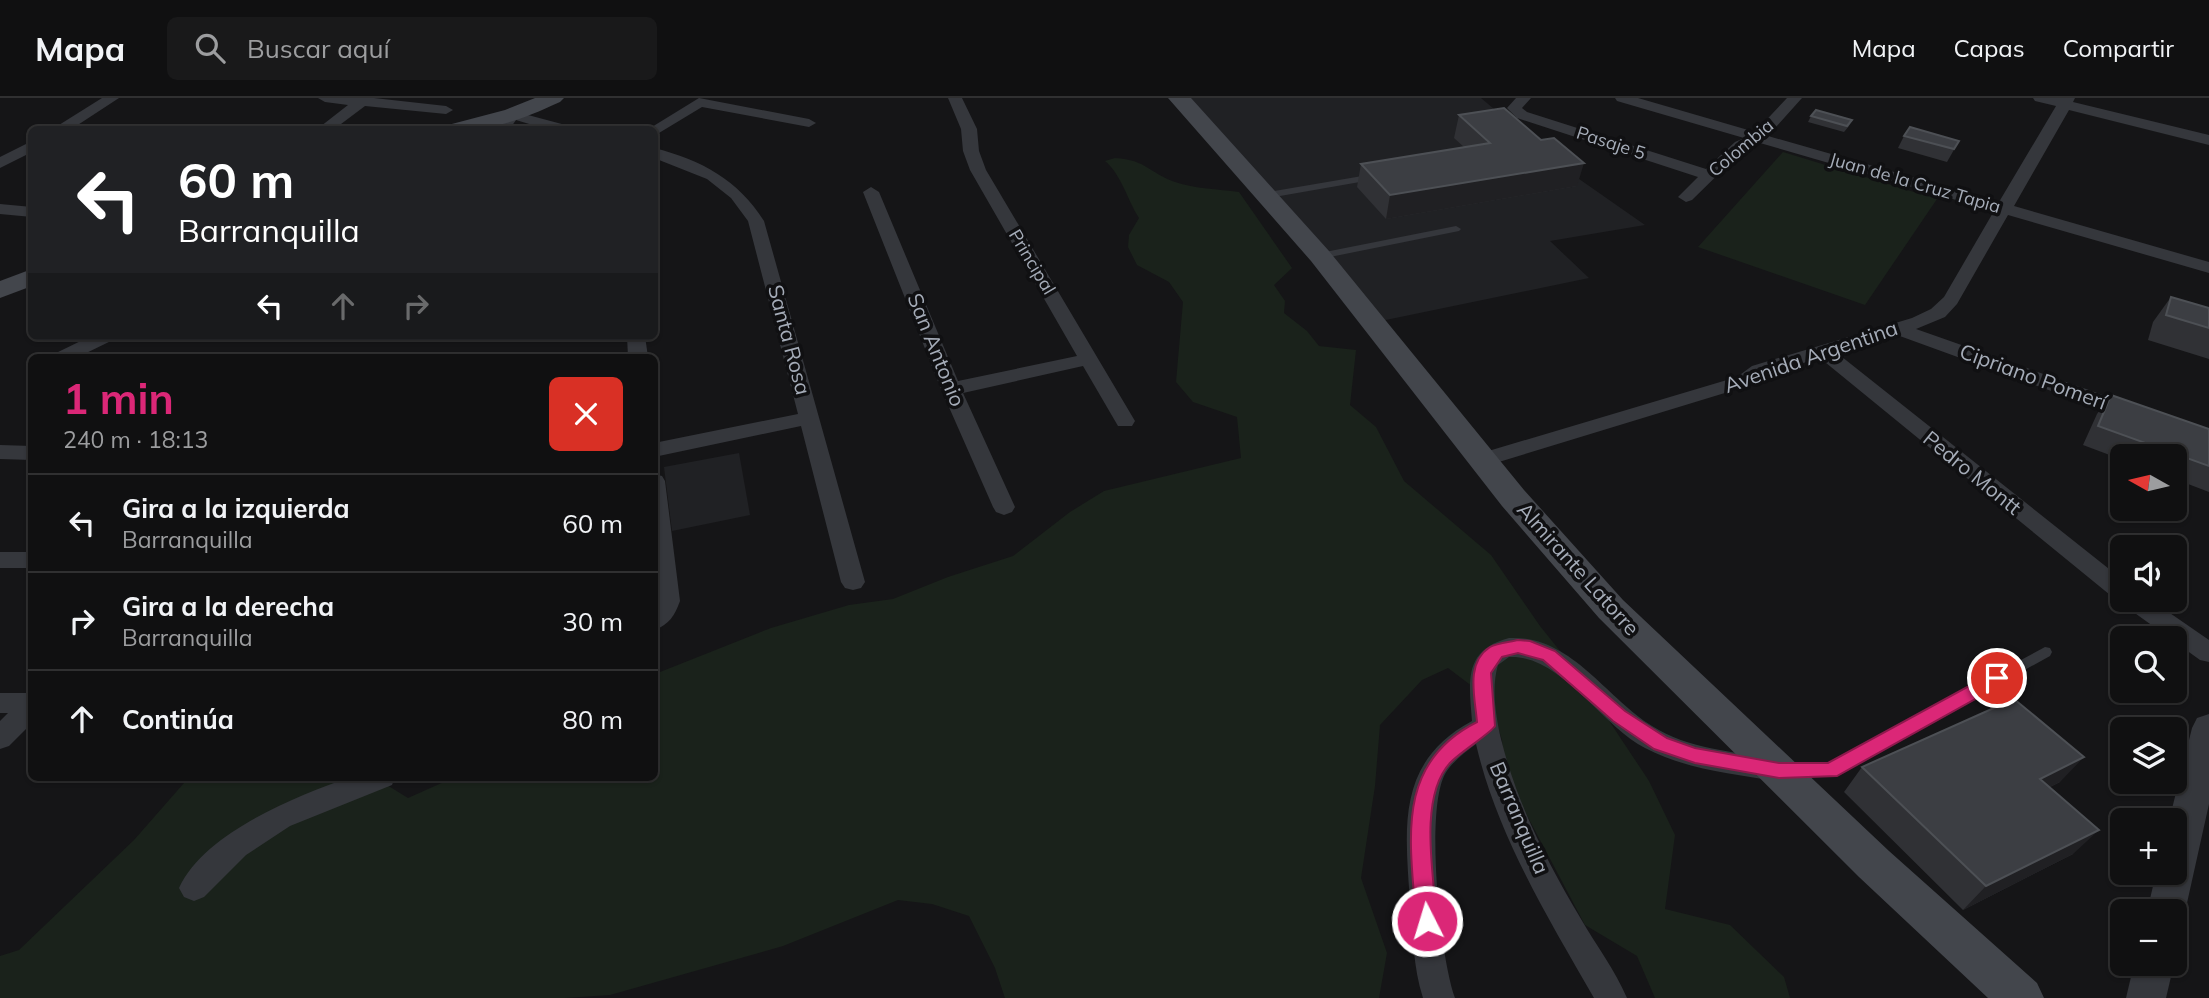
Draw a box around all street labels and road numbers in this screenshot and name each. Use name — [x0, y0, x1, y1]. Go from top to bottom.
street label: Colombia — [1703, 114, 1778, 182]
street label: Pasaje 5 — [1574, 121, 1649, 165]
street label: Juan de la Cruz Tapia — [1827, 147, 2003, 218]
street label: Principal — [1004, 225, 1061, 299]
street label: Santa Rosa — [763, 282, 817, 398]
street label: San Antonio — [902, 289, 971, 410]
street label: Avenida Argentina — [1720, 314, 1901, 398]
street label: Cipriano Pomerí — [1956, 337, 2111, 415]
street label: Pedro Montt — [1918, 425, 2027, 520]
street label: Almirante Latorre — [1512, 496, 1645, 640]
street label: Barranquilla — [1485, 758, 1555, 878]

